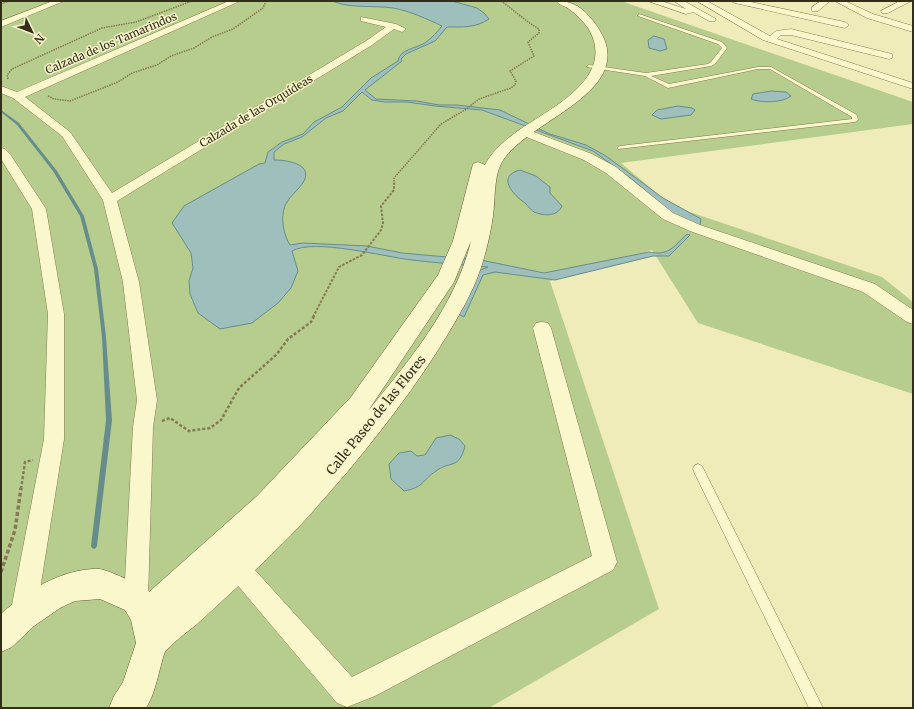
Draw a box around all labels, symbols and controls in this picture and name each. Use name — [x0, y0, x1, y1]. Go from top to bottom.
street label: Calzada de los Tamarindos — [43, 9, 179, 77]
north arrow — [12, 12, 52, 52]
text: N — [31, 31, 47, 47]
street label: Calzada de las Orquídeas — [197, 72, 315, 150]
street label: Calle Paseo de las Flores — [322, 352, 430, 478]

